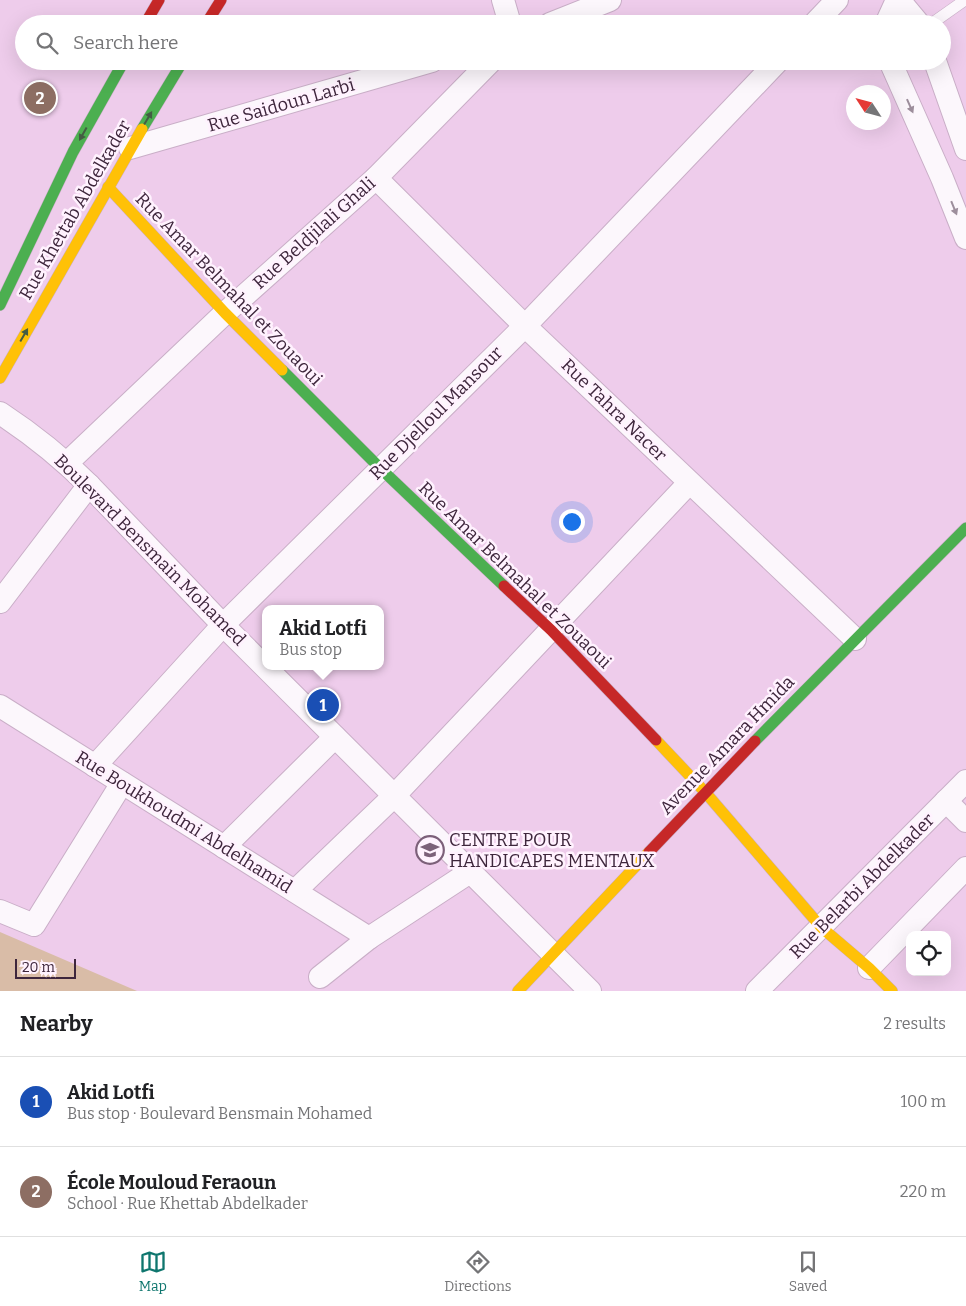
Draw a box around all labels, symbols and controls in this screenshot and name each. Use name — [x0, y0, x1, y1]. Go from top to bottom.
search box — [15, 15, 951, 70]
icon: search — [33, 29, 61, 57]
text: Search here — [73, 31, 178, 54]
street label: Rue Saidoun Larbi — [205, 73, 357, 137]
pin: 2 — [24, 79, 56, 117]
north arrow — [846, 85, 891, 130]
one-way arrow — [906, 99, 914, 113]
one-way arrow — [144, 112, 153, 125]
street label: Rue Khettab Abdelkader — [15, 116, 135, 304]
one-way arrow — [79, 128, 88, 141]
street label: Rue Beldjilali Ghali — [248, 172, 380, 294]
street label: Rue Amar Belmahal et Zouaoui — [131, 188, 327, 390]
one-way arrow — [950, 201, 958, 216]
one-way arrow — [20, 328, 28, 343]
street label: Rue Djelloul Mansour — [365, 342, 507, 484]
street label: Rue Tahra Nacer — [557, 354, 671, 466]
street label: Boulevard Bensmain Mohamed — [50, 450, 251, 651]
street label: Rue Amar Belmahal et Zouaoui — [414, 477, 616, 673]
your location — [559, 509, 585, 535]
popup — [262, 605, 384, 670]
text: Akid Lotfi — [279, 617, 367, 640]
text: Bus stop — [279, 640, 342, 659]
street label: Avenue Amara Hmida — [655, 671, 799, 819]
pin: 1 — [307, 686, 339, 724]
street label: Rue Boukhoudmi Abdelhamid — [72, 746, 297, 898]
street label: Rue Belarbi Abdelkader — [785, 809, 939, 963]
place label: CENTRE POUR HANDICAPES MENTAUX — [449, 829, 655, 872]
school or university icon: CENTRE POUR HANDICAPES MENTAUX — [415, 835, 445, 865]
map controls — [906, 931, 951, 976]
button: locate — [906, 931, 951, 976]
scale bar — [15, 956, 76, 979]
text: 20 m — [22, 959, 55, 976]
text: Nearby — [20, 1011, 93, 1037]
text: 2 results — [883, 1014, 946, 1033]
text: Akid Lotfi — [67, 1081, 155, 1104]
text: 1 — [33, 1092, 39, 1111]
text: 100 m — [901, 1092, 946, 1111]
text: Bus stop · Boulevard Bensmain Mohamed — [67, 1104, 372, 1123]
text: École Mouloud Feraoun — [67, 1171, 276, 1194]
text: 2 — [31, 1182, 41, 1201]
text: 220 m — [900, 1182, 946, 1201]
text: School · Rue Khettab Abdelkader — [67, 1194, 308, 1213]
tab: Map — [139, 1248, 167, 1295]
tab: Directions — [444, 1248, 512, 1295]
tab: Saved — [789, 1248, 827, 1295]

